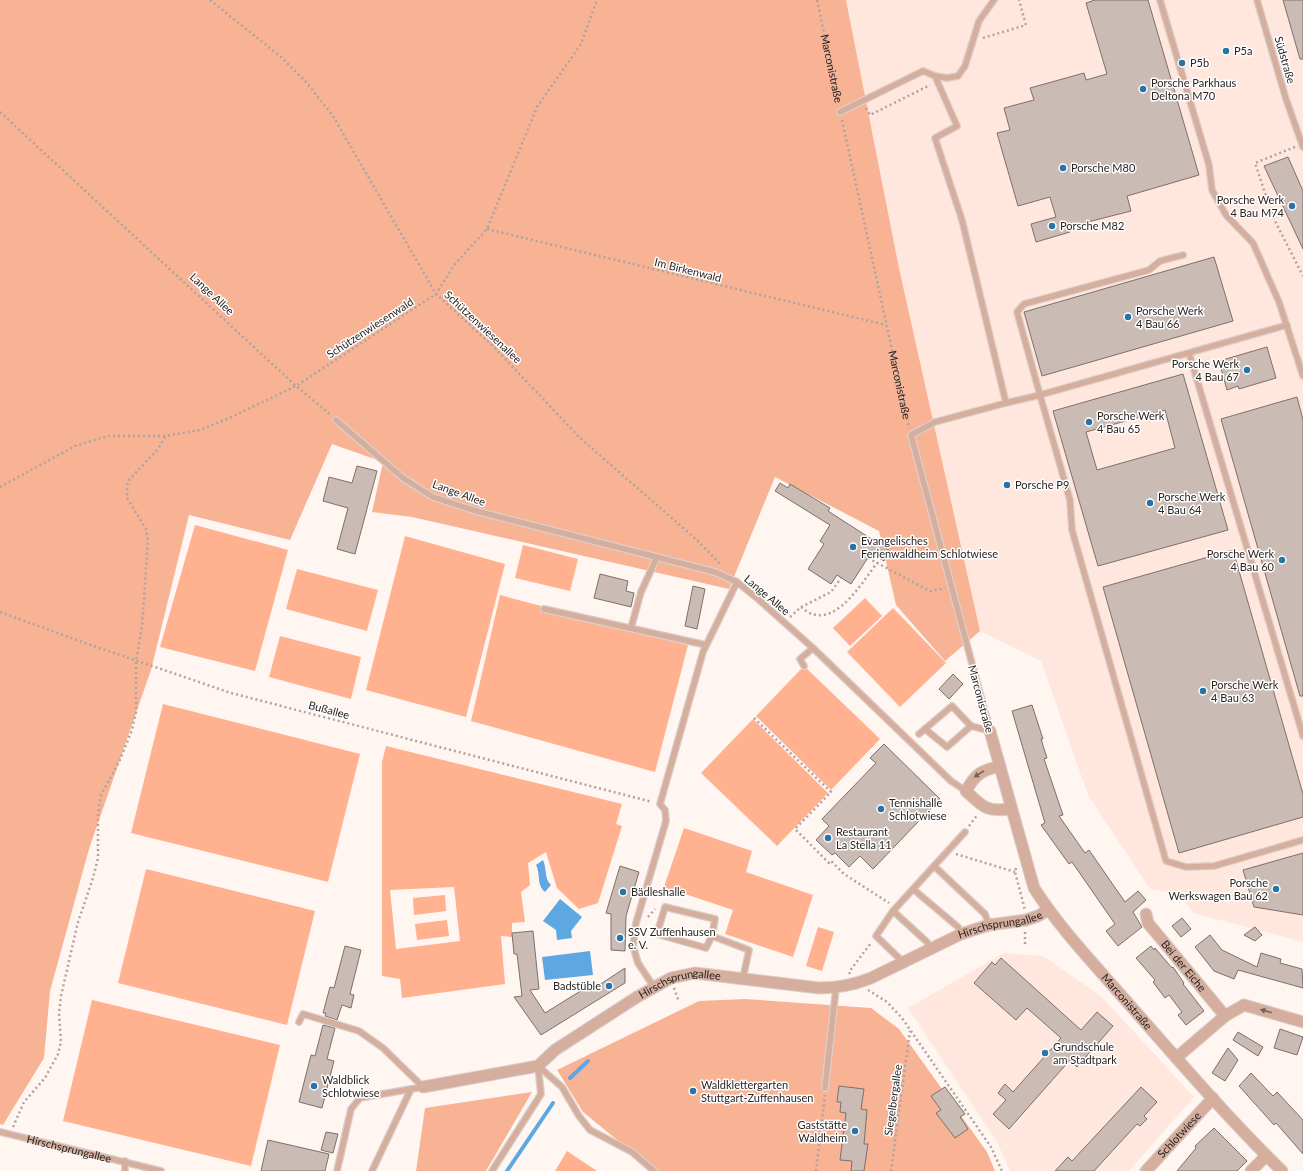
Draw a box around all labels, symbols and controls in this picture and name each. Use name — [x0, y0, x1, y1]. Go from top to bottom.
street label: Marconistraße — [818, 33, 846, 104]
street label: Südstraße — [1273, 35, 1298, 85]
place label: P5a — [1234, 44, 1252, 57]
marker: P5a — [1221, 46, 1231, 56]
place label: P5b — [1190, 56, 1209, 69]
marker: P5b — [1177, 58, 1187, 68]
place label: Porsche Parkhaus Deltona M70 — [1151, 76, 1237, 102]
marker: Porsche Parkhaus Deltona M70 — [1138, 84, 1148, 94]
place label: Porsche M80 — [1071, 161, 1136, 174]
marker: Porsche M80 — [1058, 163, 1068, 173]
place label: Porsche Werk 4 Bau M74 — [1217, 193, 1285, 219]
marker: Porsche Werk 4 Bau M74 — [1287, 201, 1297, 211]
place label: Porsche M82 — [1060, 219, 1124, 232]
marker: Porsche M82 — [1047, 221, 1057, 231]
street label: Im Birkenwald — [653, 255, 723, 284]
street label: Lange Allee — [188, 270, 237, 317]
street label: Schützenwiesenallee — [442, 288, 525, 366]
street label: Schützenwiesenwald — [324, 295, 416, 360]
place label: Porsche Werk 4 Bau 66 — [1136, 304, 1204, 330]
marker: Porsche Werk 4 Bau 66 — [1123, 312, 1133, 322]
street label: Marconistraße — [886, 349, 914, 420]
place label: Porsche Werk 4 Bau 67 — [1172, 357, 1239, 383]
marker: Porsche Werk 4 Bau 67 — [1242, 365, 1252, 375]
place label: Porsche Werk 4 Bau 65 — [1097, 409, 1165, 435]
marker: Porsche Werk 4 Bau 65 — [1084, 417, 1094, 427]
street label: Lange Allee — [431, 477, 488, 508]
place label: Porsche P9 — [1015, 478, 1069, 491]
marker: Porsche P9 — [1002, 480, 1012, 490]
place label: Porsche Werk 4 Bau 64 — [1158, 490, 1226, 516]
marker: Porsche Werk 4 Bau 64 — [1145, 498, 1155, 508]
place label: Evangelisches Ferienwaldheim Schlotwiese — [861, 534, 998, 560]
marker: Evangelisches Ferienwaldheim Schlotwiese — [848, 542, 858, 552]
place label: Porsche Werk 4 Bau 60 — [1207, 547, 1275, 573]
marker: Porsche Werk 4 Bau 60 — [1277, 555, 1287, 565]
street label: Lange Allee — [742, 572, 793, 618]
street label: Marconistraße — [966, 664, 997, 734]
place label: Porsche Werk 4 Bau 63 — [1211, 678, 1279, 704]
marker: Porsche Werk 4 Bau 63 — [1198, 686, 1208, 696]
street label: Bußallee — [307, 698, 351, 721]
one-way arrow — [974, 770, 985, 777]
place label: Tennishalle Schlotwiese — [889, 796, 947, 822]
marker: Tennishalle Schlotwiese — [876, 804, 886, 814]
place label: Restaurant La Stella 11 — [836, 825, 892, 851]
marker: Restaurant La Stella 11 — [823, 833, 833, 843]
place label: Porsche Werkswagen Bau 62 — [1168, 876, 1268, 902]
marker: Porsche Werkswagen Bau 62 — [1271, 884, 1281, 894]
place label: Bädleshalle — [631, 885, 686, 898]
marker: Bädleshalle — [618, 887, 628, 897]
street label: Hirschsprungallee — [956, 908, 1045, 941]
place label: SSV Zuffenhausen e. V. — [628, 925, 716, 951]
marker: SSV Zuffenhausen e. V. — [615, 933, 625, 943]
street label: Bei der Eiche — [1159, 937, 1209, 994]
street label: Hirschsprungallee — [636, 966, 722, 1001]
street label: Marconistraße — [1099, 971, 1155, 1032]
place label: Badstüble — [553, 979, 601, 992]
marker: Badstüble — [604, 981, 614, 991]
one-way arrow — [1259, 1008, 1271, 1014]
place label: Grundschule am Stadtpark — [1053, 1040, 1117, 1066]
marker: Grundschule am Stadtpark — [1040, 1048, 1050, 1058]
street label: Siegelbergallee — [881, 1063, 904, 1137]
place label: Waldblick Schlotwiese — [322, 1073, 380, 1099]
place label: Waldklettergarten Stuttgart-Zuffenhausen — [701, 1078, 814, 1104]
marker: Waldblick Schlotwiese — [309, 1081, 319, 1091]
marker: Waldklettergarten Stuttgart-Zuffenhausen — [688, 1086, 698, 1096]
street label: Schlotwiese — [1154, 1109, 1203, 1160]
place label: Gaststätte Waldheim — [797, 1118, 847, 1144]
marker: Gaststätte Waldheim — [850, 1126, 860, 1136]
street label: Hirschsprungallee — [26, 1132, 113, 1165]

